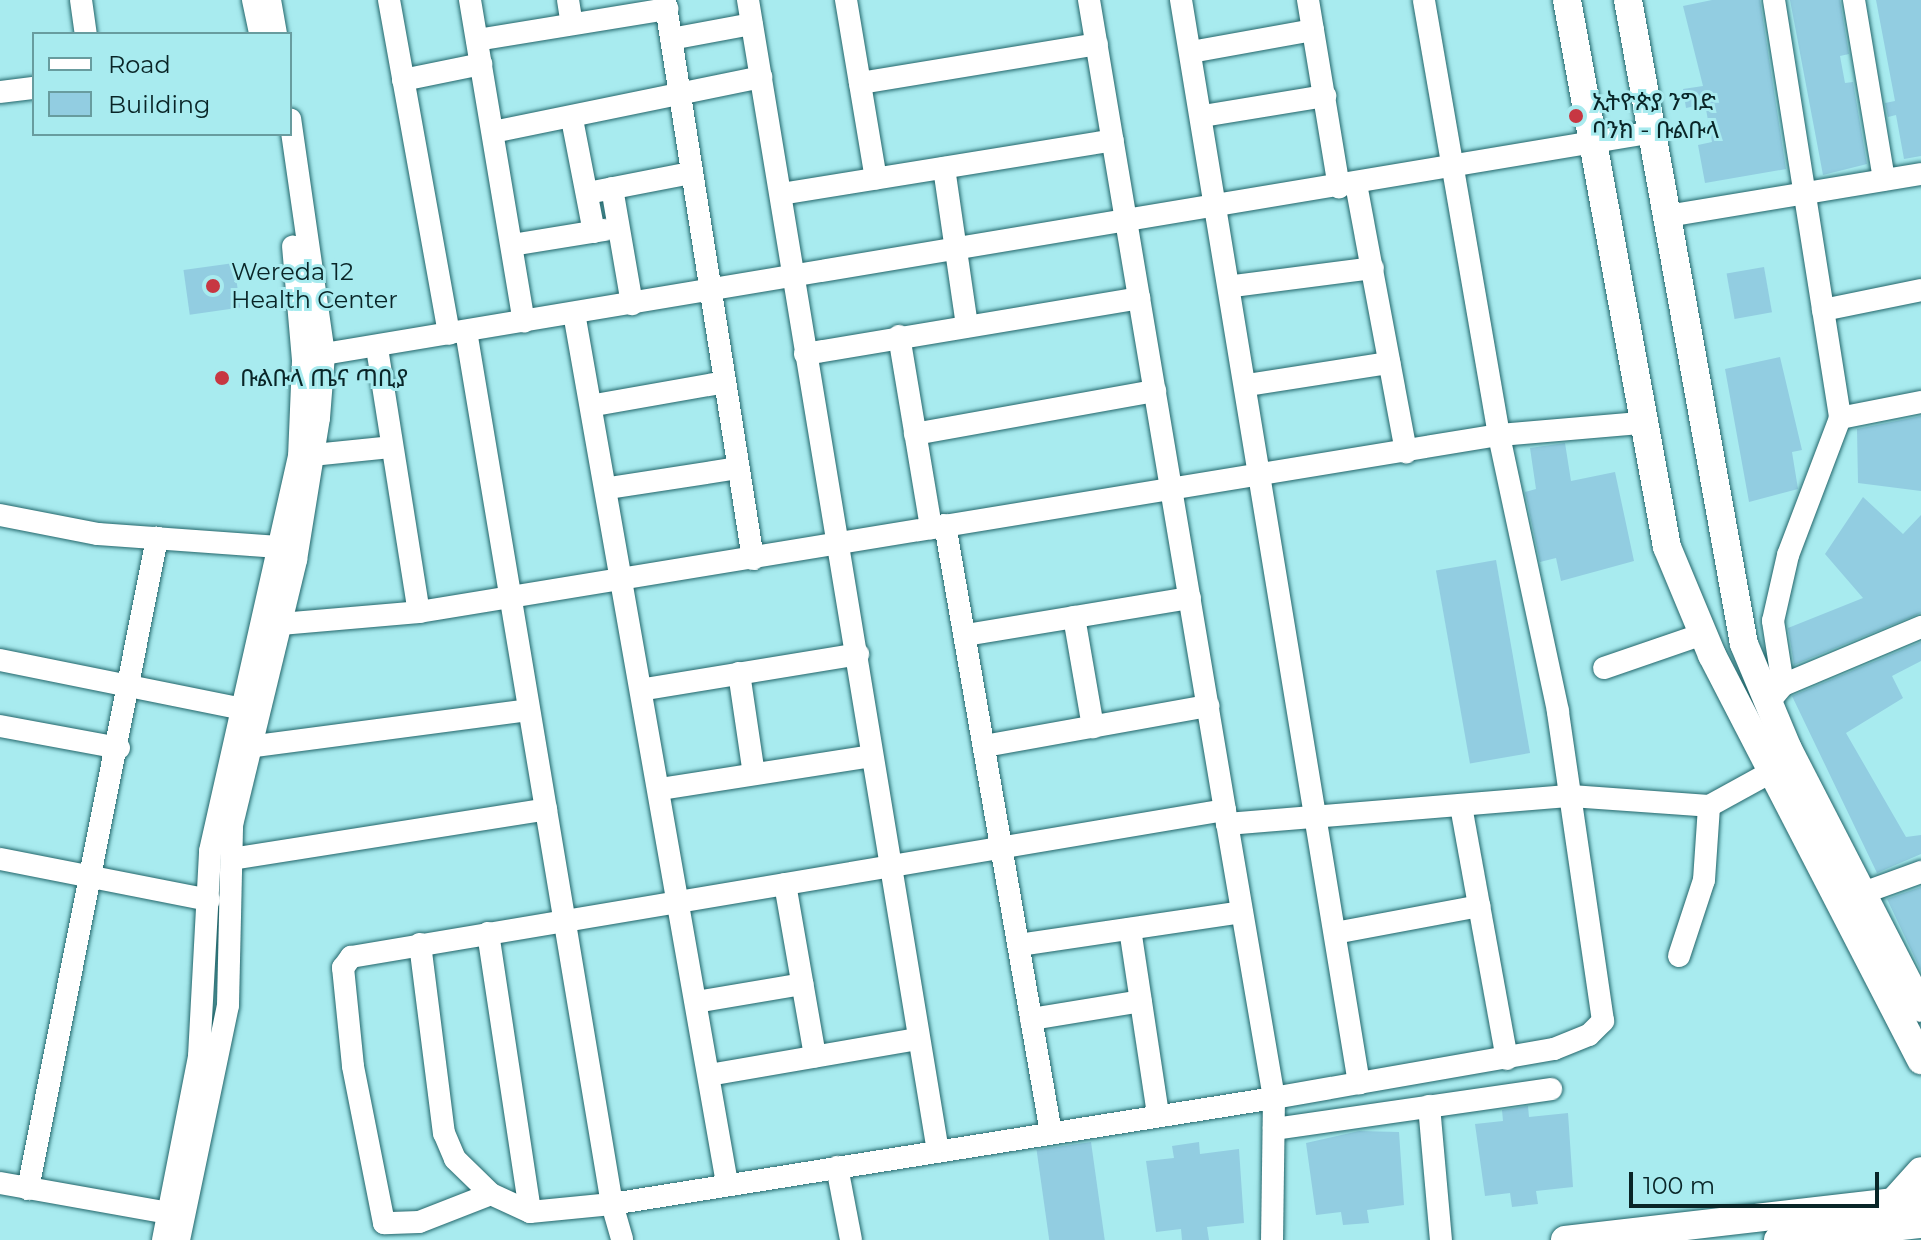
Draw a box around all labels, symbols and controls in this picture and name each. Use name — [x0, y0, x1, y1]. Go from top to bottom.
legend — [32, 32, 292, 136]
text: Road — [108, 50, 171, 79]
place label: ኢትዮጵያ ንግድ ባንክ - ቡልቡላ — [1592, 88, 1719, 144]
text: Building — [108, 90, 211, 119]
marker: ኢትዮጵያ ንግድ ባንክ - ቡልቡላ — [1567, 107, 1585, 125]
place label: Wereda 12 Health Center — [231, 258, 398, 314]
marker: Wereda 12 Health Center — [202, 275, 224, 297]
place label: ቡልቡላ ጤና ጣቢያ — [240, 364, 408, 392]
marker: ቡልቡላ ጤና ጣቢያ — [211, 367, 233, 389]
scale bar — [1633, 1156, 1883, 1206]
text: 100 m — [1643, 1171, 1715, 1200]

